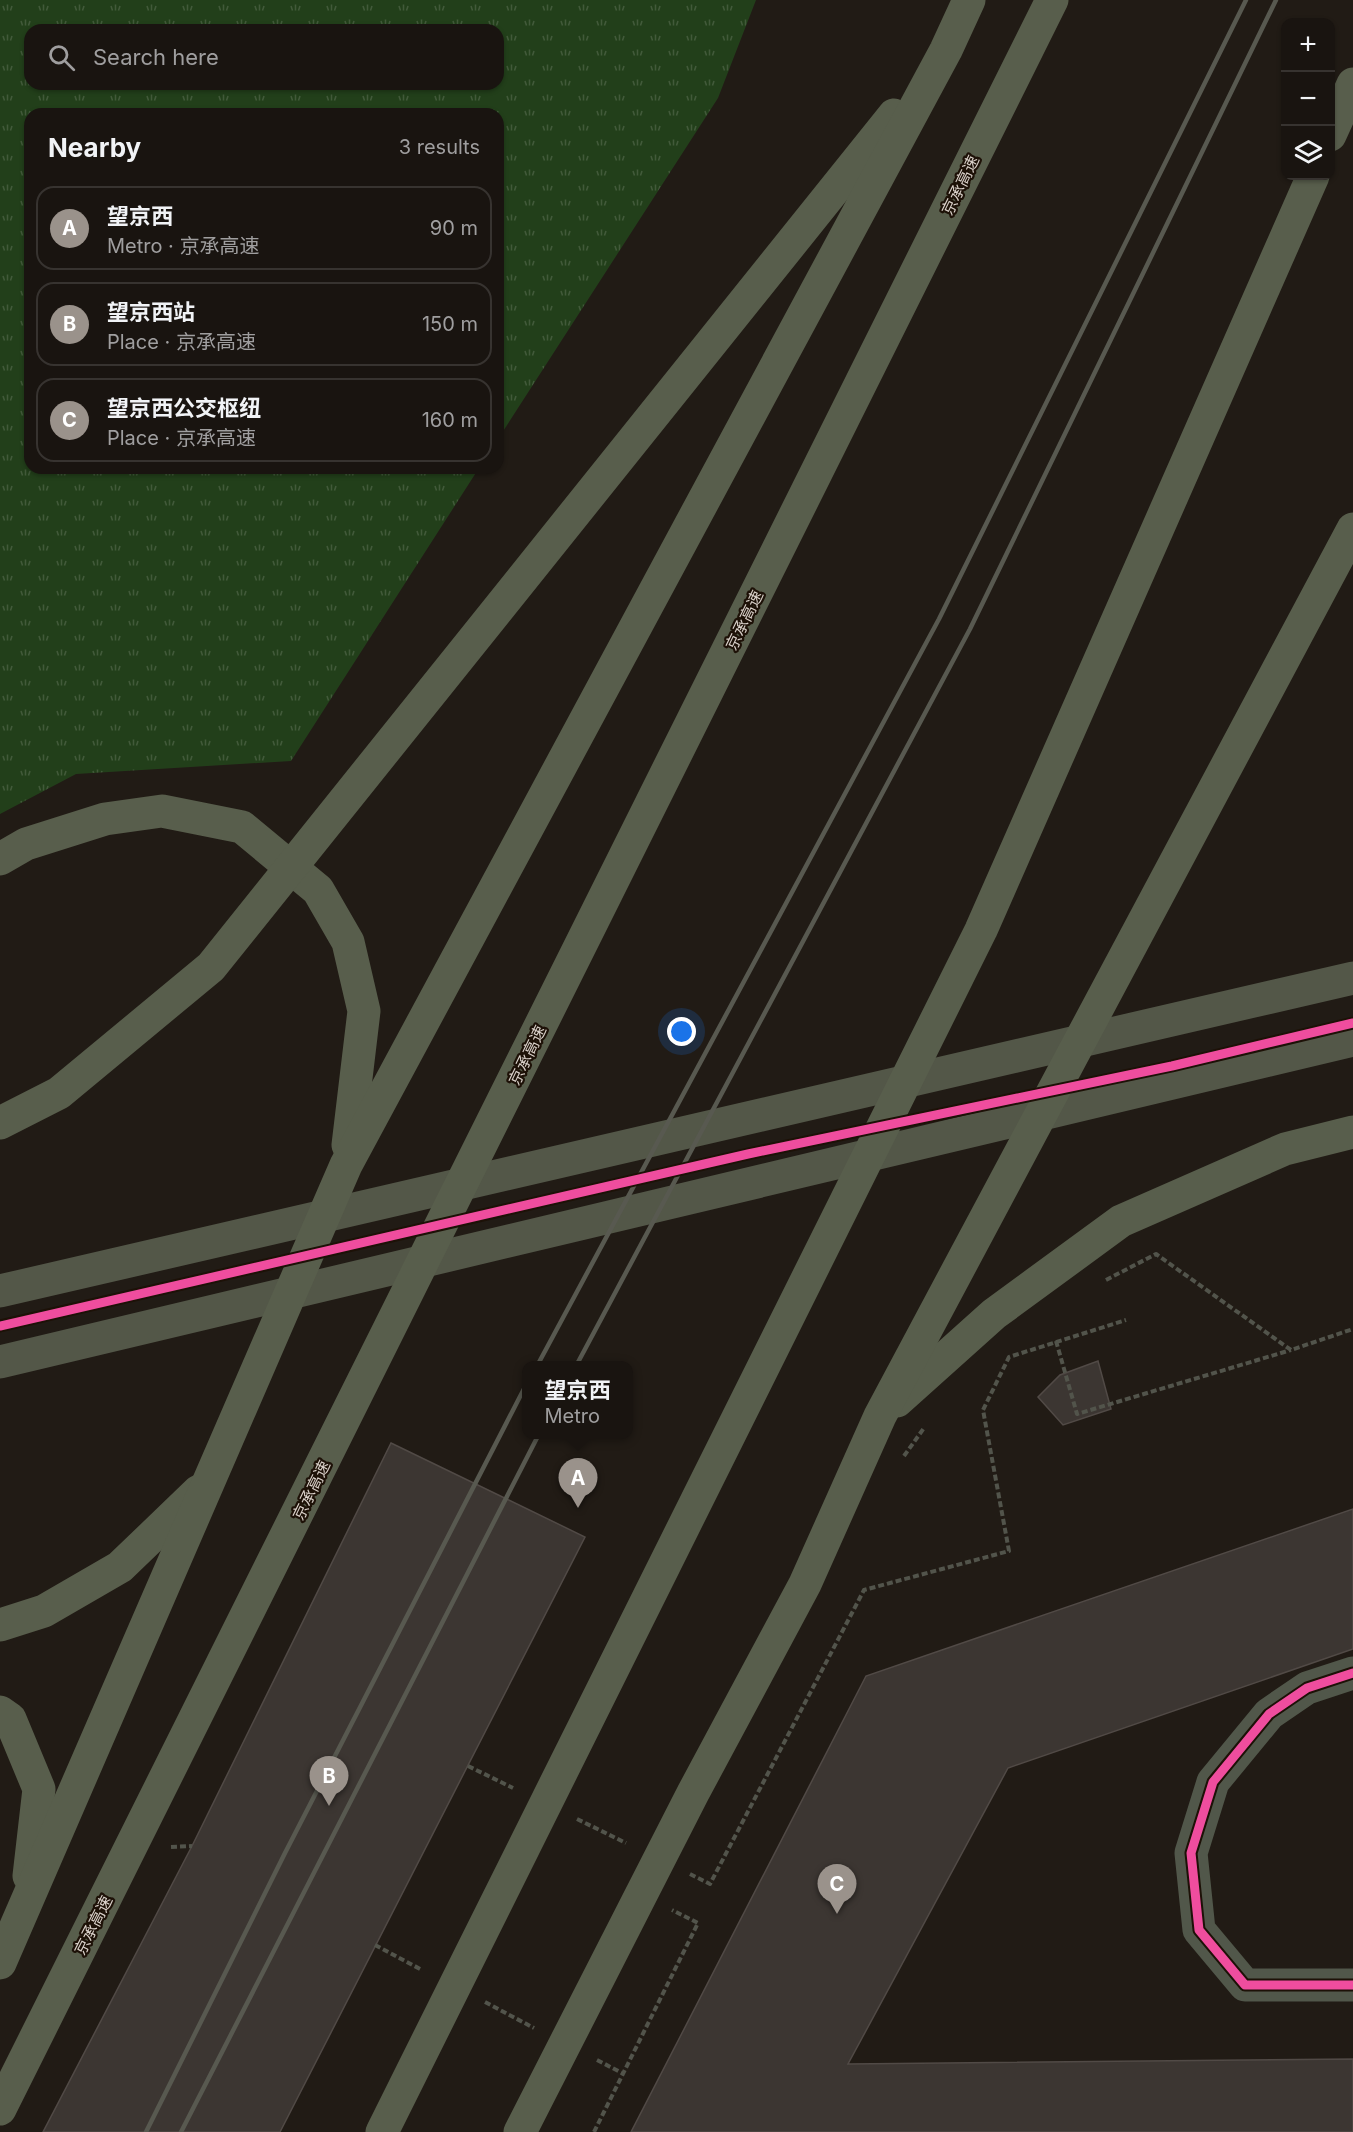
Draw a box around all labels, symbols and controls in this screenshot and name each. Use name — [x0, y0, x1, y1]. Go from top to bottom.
map controls — [1281, 18, 1335, 180]
button: + — [1281, 18, 1335, 72]
search box — [24, 24, 504, 90]
icon: search — [45, 41, 78, 74]
text: Search here — [93, 44, 219, 70]
button: − — [1281, 72, 1335, 126]
button: layers — [1281, 126, 1335, 180]
text: Nearby — [48, 132, 141, 163]
text: 3 results — [399, 135, 480, 159]
street label: 京承高速 — [937, 152, 983, 218]
text: 望京西 — [107, 203, 173, 229]
text: A — [62, 216, 77, 240]
text: 90 m — [430, 216, 478, 240]
text: Metro · 京承高速 — [107, 234, 259, 258]
text: 望京西站 — [107, 299, 195, 325]
text: B — [63, 312, 76, 336]
text: 150 m — [422, 312, 478, 336]
text: Place · 京承高速 — [107, 330, 256, 354]
text: 望京西公交枢纽 — [107, 395, 261, 421]
text: C — [62, 408, 77, 432]
text: 160 m — [422, 408, 478, 432]
text: Place · 京承高速 — [107, 426, 256, 450]
street label: 京承高速 — [721, 587, 767, 653]
your location — [667, 1017, 696, 1046]
street label: 京承高速 — [504, 1022, 550, 1088]
popup — [522, 1361, 633, 1439]
text: 望京西 — [544, 1377, 611, 1403]
text: Metro — [544, 1404, 600, 1428]
street label: 京承高速 — [288, 1457, 334, 1523]
pin: A — [558, 1458, 598, 1508]
pin: B — [310, 1756, 348, 1806]
pin: C — [818, 1864, 856, 1914]
street label: 京承高速 — [70, 1892, 116, 1958]

